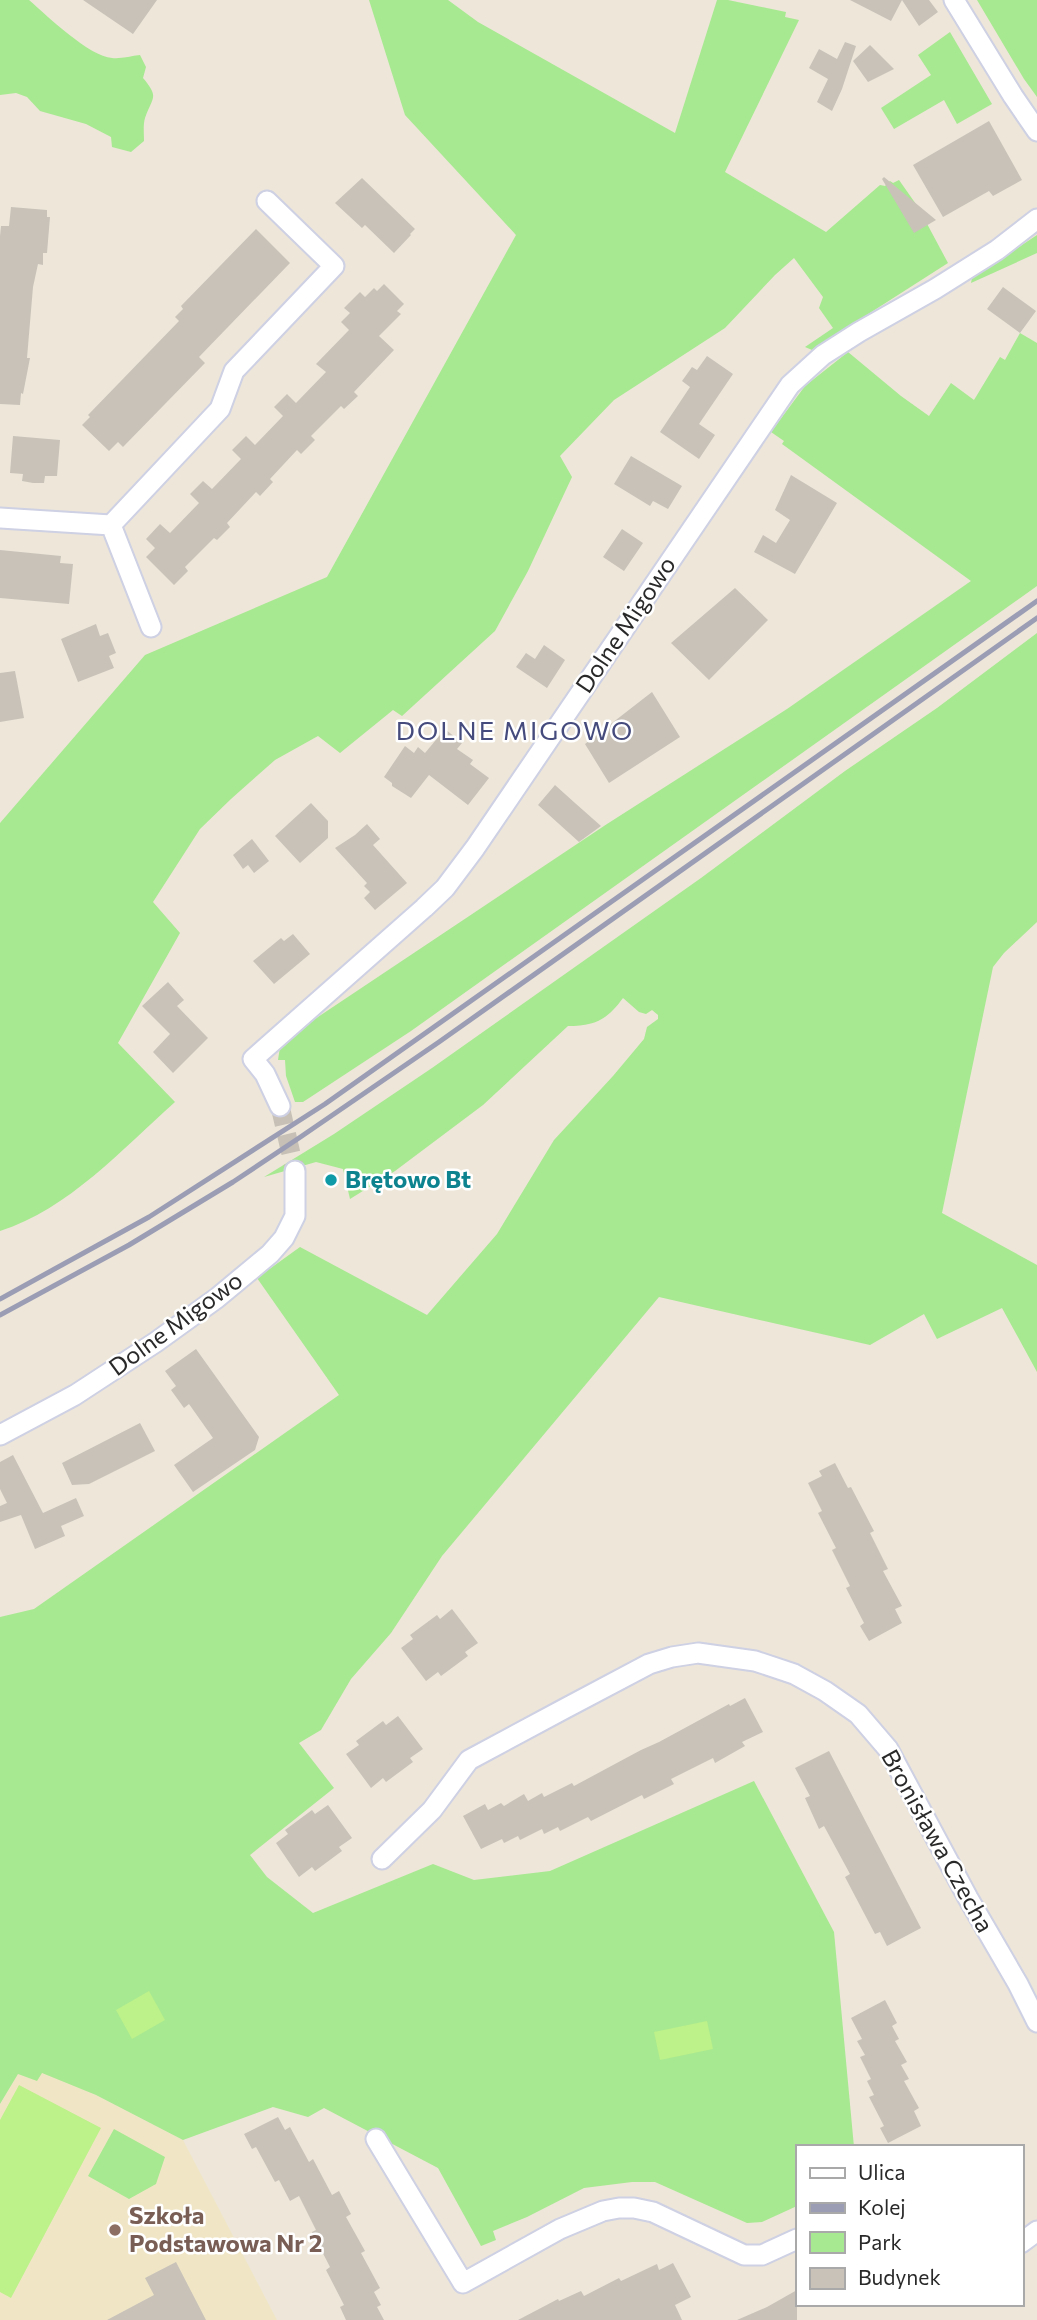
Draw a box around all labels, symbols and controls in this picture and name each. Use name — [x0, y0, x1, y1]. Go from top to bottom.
street label: Dolne Migowo — [569, 551, 681, 698]
district label: DOLNE MIGOWO — [396, 714, 634, 745]
place label: Brętowo Bt — [345, 1164, 471, 1193]
marker: Brętowo Bt — [323, 1172, 339, 1188]
street label: Dolne Migowo — [103, 1265, 248, 1381]
street label: Bronisława Czecha — [876, 1744, 1001, 1937]
legend — [796, 2145, 1023, 2306]
text: Ulica — [858, 2159, 905, 2184]
text: Kolej — [858, 2194, 906, 2219]
place label: Szkoła Podstawowa Nr 2 — [129, 2200, 322, 2257]
marker: Szkoła Podstawowa Nr 2 — [107, 2222, 123, 2238]
text: Park — [858, 2229, 902, 2254]
text: Budynek — [858, 2264, 941, 2289]

